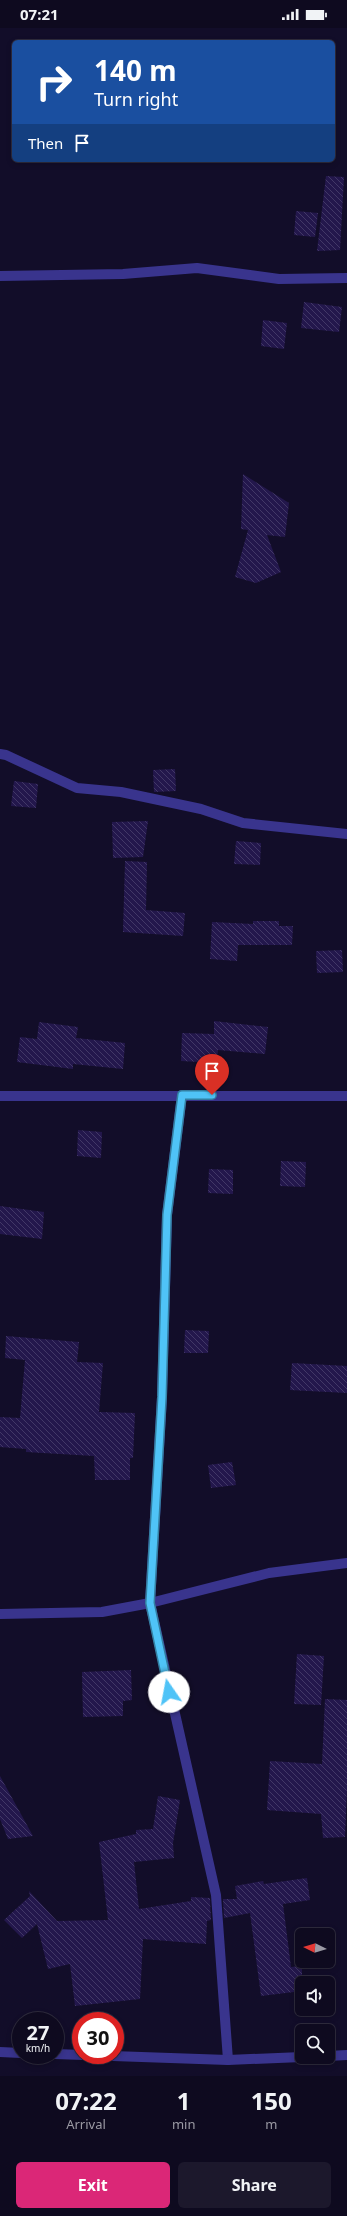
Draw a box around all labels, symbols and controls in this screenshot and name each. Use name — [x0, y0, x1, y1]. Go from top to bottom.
text: 07:21 — [20, 4, 59, 24]
text: 140 m — [94, 51, 177, 89]
icon: right — [28, 56, 80, 108]
text: Turn right — [94, 87, 178, 111]
icon: arrive — [71, 132, 93, 154]
text: Then — [28, 133, 63, 153]
pin — [195, 1054, 229, 1095]
icon: arrive — [201, 1060, 223, 1082]
position arrow — [148, 1671, 190, 1713]
north arrow — [295, 1928, 335, 1968]
map controls — [295, 1928, 335, 2064]
button: sound — [295, 1976, 335, 2016]
speed limit sign: 30 — [72, 2012, 124, 2064]
text: 27 — [27, 2019, 49, 2046]
button: search — [295, 2024, 335, 2064]
text: km/h — [26, 2041, 50, 2055]
text: 07:22 — [55, 2084, 117, 2117]
text: 1 — [177, 2084, 191, 2117]
text: 150 — [251, 2084, 292, 2117]
text: Arrival — [66, 2115, 106, 2133]
text: min — [172, 2115, 195, 2133]
text: m — [265, 2115, 277, 2133]
button: Exit — [16, 2162, 170, 2208]
button: Share — [178, 2162, 331, 2208]

